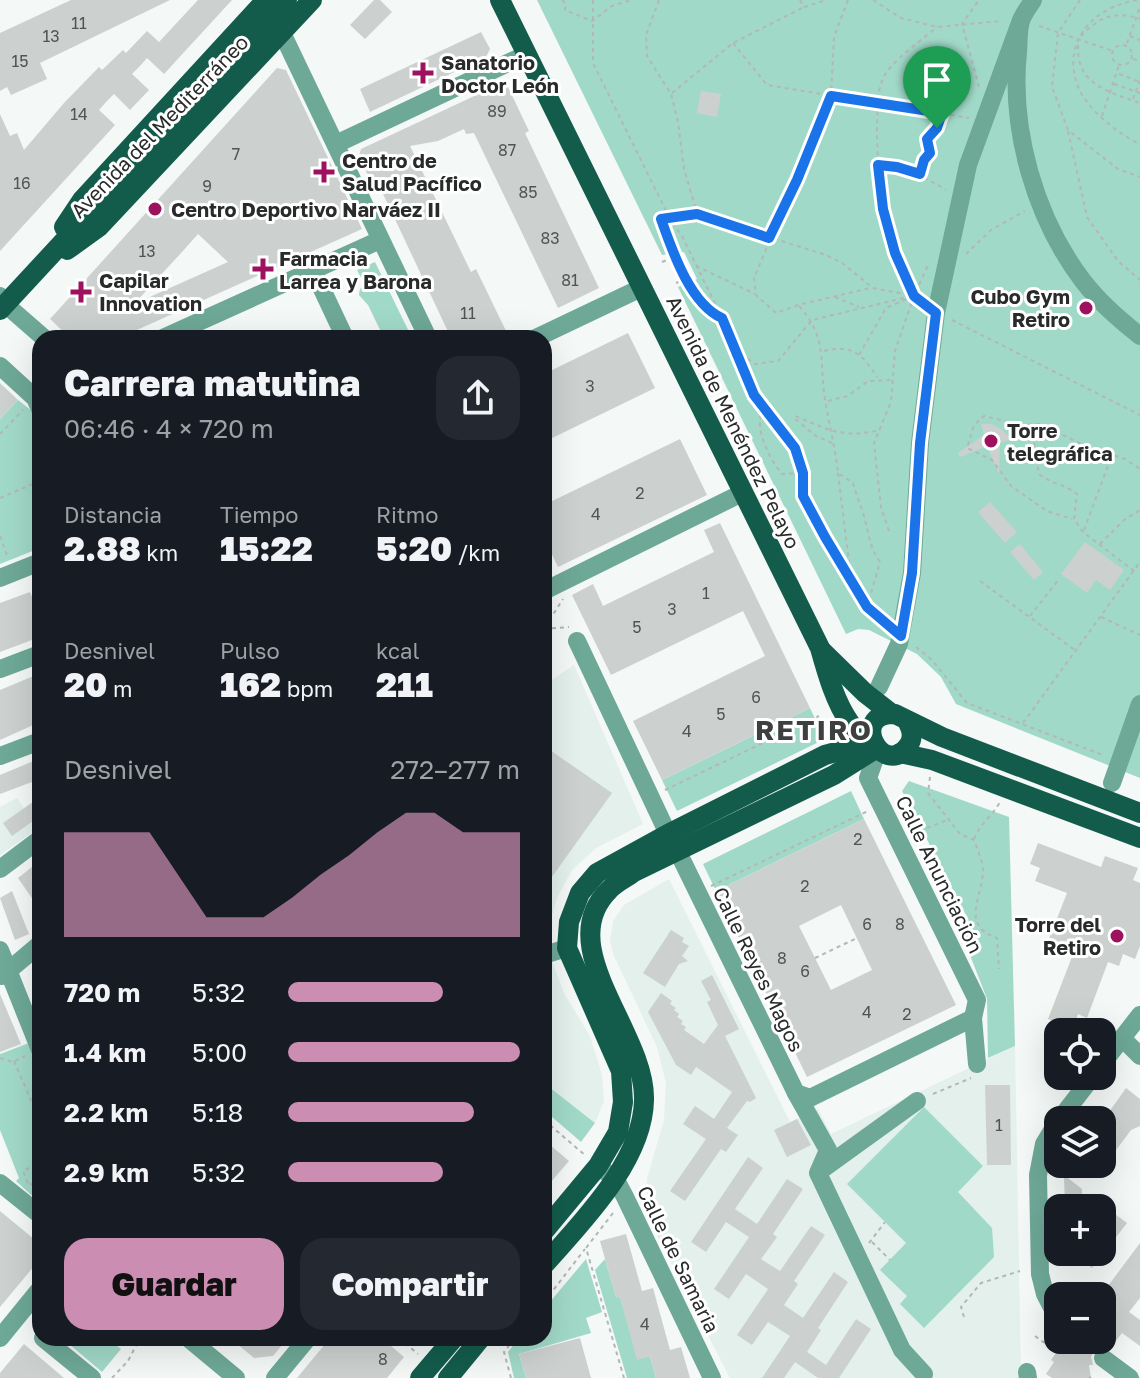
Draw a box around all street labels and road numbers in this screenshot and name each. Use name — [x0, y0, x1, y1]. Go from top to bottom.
street label: Avenida del Mediterráneo — [65, 30, 253, 222]
street label: Avenida de Menéndez Pelayo — [662, 292, 806, 552]
street label: Calle Anunciación — [891, 791, 989, 957]
street label: Calle Reyes Magos — [709, 883, 809, 1055]
street label: Calle de Samaria — [633, 1182, 725, 1336]

